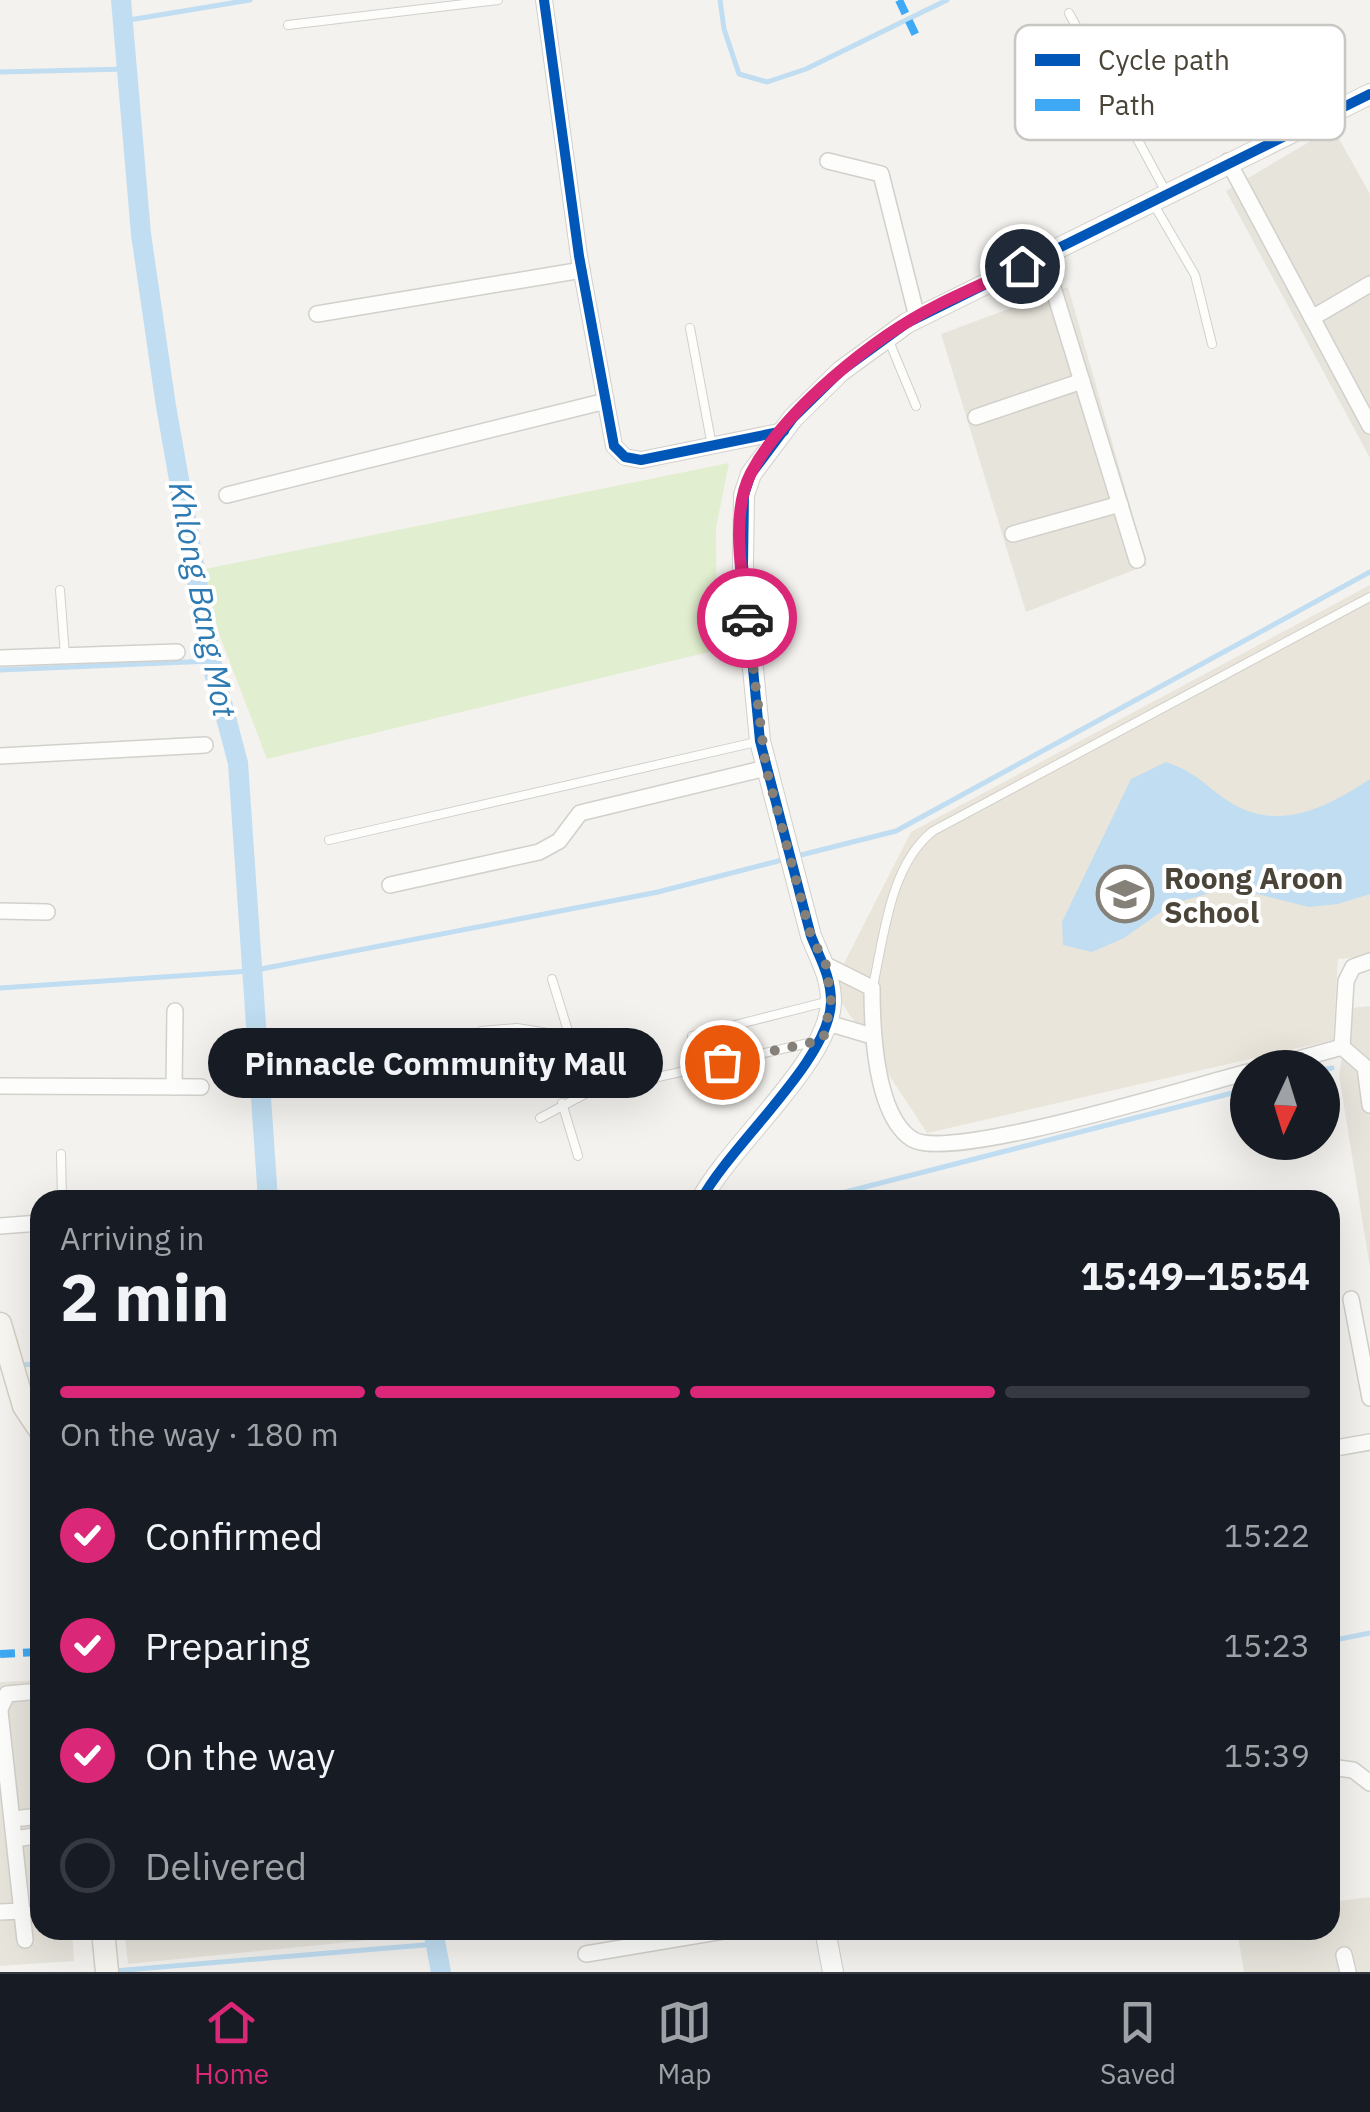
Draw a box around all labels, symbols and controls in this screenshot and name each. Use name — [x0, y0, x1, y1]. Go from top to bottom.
legend — [1015, 25, 1345, 140]
text: Cycle path — [1098, 41, 1230, 78]
text: Path — [1098, 86, 1155, 123]
pin — [980, 224, 1065, 309]
icon: home — [995, 239, 1050, 294]
water label: Khlong Bang Mot — [160, 478, 247, 721]
courier — [697, 568, 797, 668]
icon: car — [720, 591, 775, 646]
place label: Roong Aroon School — [1164, 858, 1343, 931]
school or university icon: Roong Aroon School — [1095, 864, 1155, 924]
pin — [680, 1020, 765, 1105]
callout: Pinnacle Community Mall — [207, 1027, 662, 1097]
icon: bag — [695, 1035, 750, 1090]
text: Pinnacle Community Mall — [244, 1042, 627, 1084]
north arrow — [1230, 1050, 1340, 1160]
map controls — [1230, 1050, 1340, 1160]
text: Arriving in — [60, 1217, 205, 1259]
text: 15:49–15:54 — [1080, 1251, 1310, 1300]
text: 2 min — [60, 1254, 230, 1339]
text: On the way · 180 m — [60, 1413, 339, 1455]
icon: check — [60, 1508, 115, 1563]
text: Confirmed — [145, 1511, 323, 1560]
text: 15:22 — [1224, 1514, 1310, 1556]
icon: check — [60, 1618, 115, 1673]
text: Preparing — [145, 1621, 310, 1670]
text: 15:23 — [1224, 1624, 1310, 1666]
icon: check — [60, 1728, 115, 1783]
text: On the way — [145, 1731, 335, 1780]
text: 15:39 — [1224, 1734, 1310, 1776]
text: Delivered — [145, 1841, 307, 1890]
tab: Home — [194, 1995, 269, 2092]
tab: Map — [657, 1995, 712, 2092]
tab: Saved — [1100, 1995, 1176, 2092]

